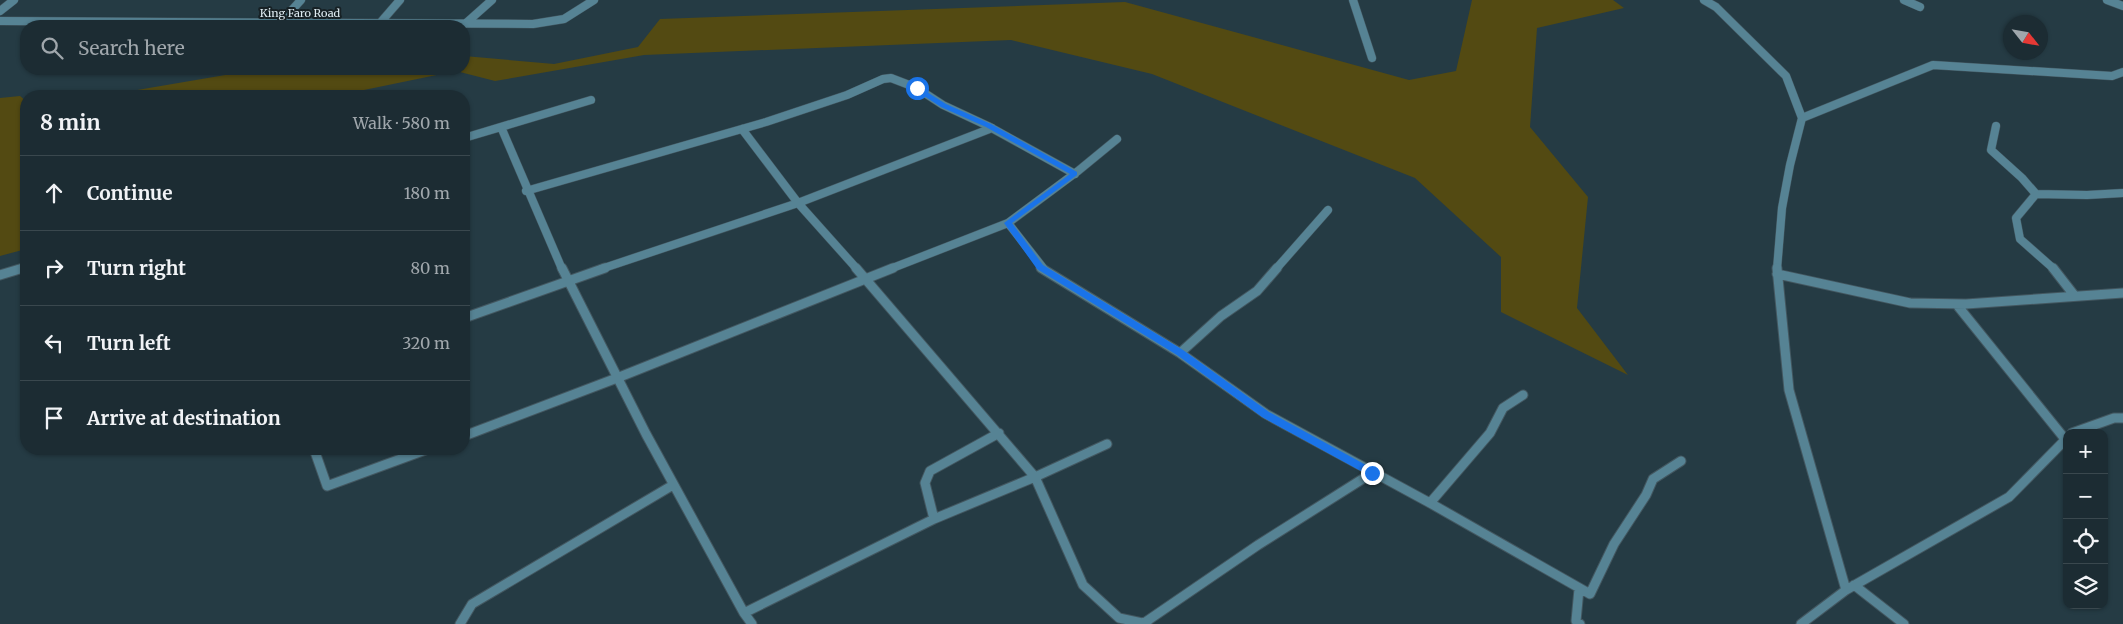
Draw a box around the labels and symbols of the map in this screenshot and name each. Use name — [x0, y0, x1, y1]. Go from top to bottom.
street label: King Faro Road — [260, 6, 341, 20]
north arrow — [2003, 15, 2048, 60]
route start — [906, 77, 929, 100]
route end — [1361, 462, 1384, 485]

